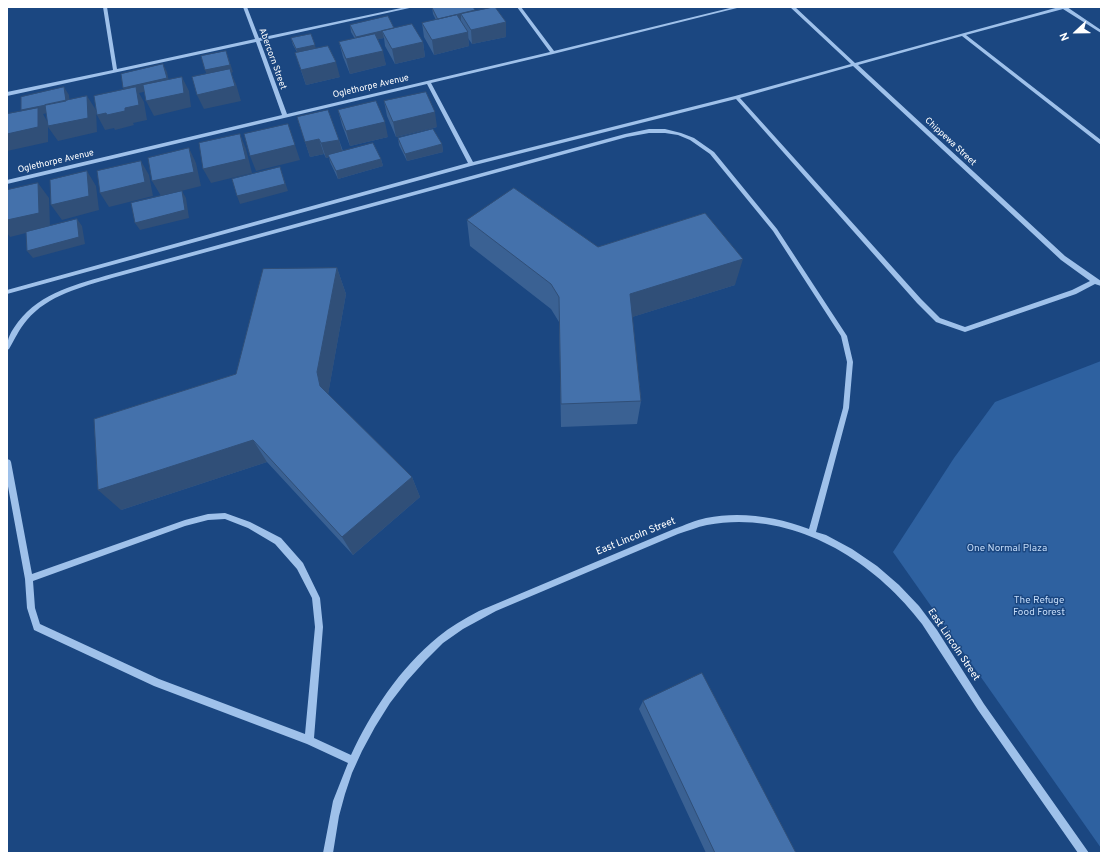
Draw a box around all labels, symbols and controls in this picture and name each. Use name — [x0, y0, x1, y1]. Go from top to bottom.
north arrow — [1056, 12, 1096, 52]
street label: Abercorn Street — [256, 27, 288, 91]
text: N — [1057, 30, 1073, 43]
street label: Oglethorpe Avenue — [332, 73, 410, 101]
street label: Chippewa Street — [922, 115, 978, 169]
street label: Oglethorpe Avenue — [17, 148, 95, 176]
street label: East Lincoln Street — [595, 516, 677, 558]
park label: One Normal Plaza — [967, 543, 1047, 555]
park label: The Refuge Food Forest — [1013, 595, 1065, 618]
street label: East Lincoln Street — [924, 607, 982, 683]

